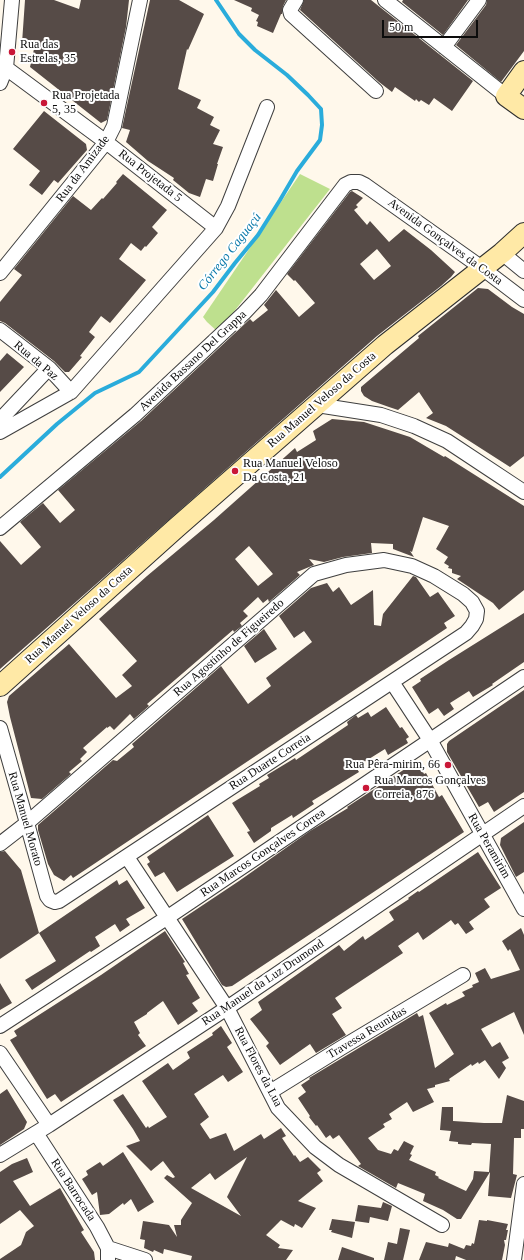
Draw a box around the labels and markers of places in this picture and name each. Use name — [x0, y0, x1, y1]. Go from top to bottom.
place label: Rua das Estrelas, 35 — [20, 38, 76, 66]
marker: Rua das Estrelas, 35 — [7, 47, 17, 57]
place label: Rua Projetada 5, 35 — [52, 89, 120, 117]
marker: Rua Projetada 5, 35 — [39, 98, 49, 108]
place label: Rua Manuel Veloso Da Costa, 21 — [243, 457, 338, 485]
marker: Rua Manuel Veloso Da Costa, 21 — [230, 466, 240, 476]
place label: Rua Pêra-mirim, 66 — [345, 758, 440, 772]
marker: Rua Pêra-mirim, 66 — [443, 760, 453, 770]
place label: Rua Marcos Gonçalves Correia, 876 — [374, 774, 486, 802]
marker: Rua Marcos Gonçalves Correia, 876 — [361, 783, 371, 793]

